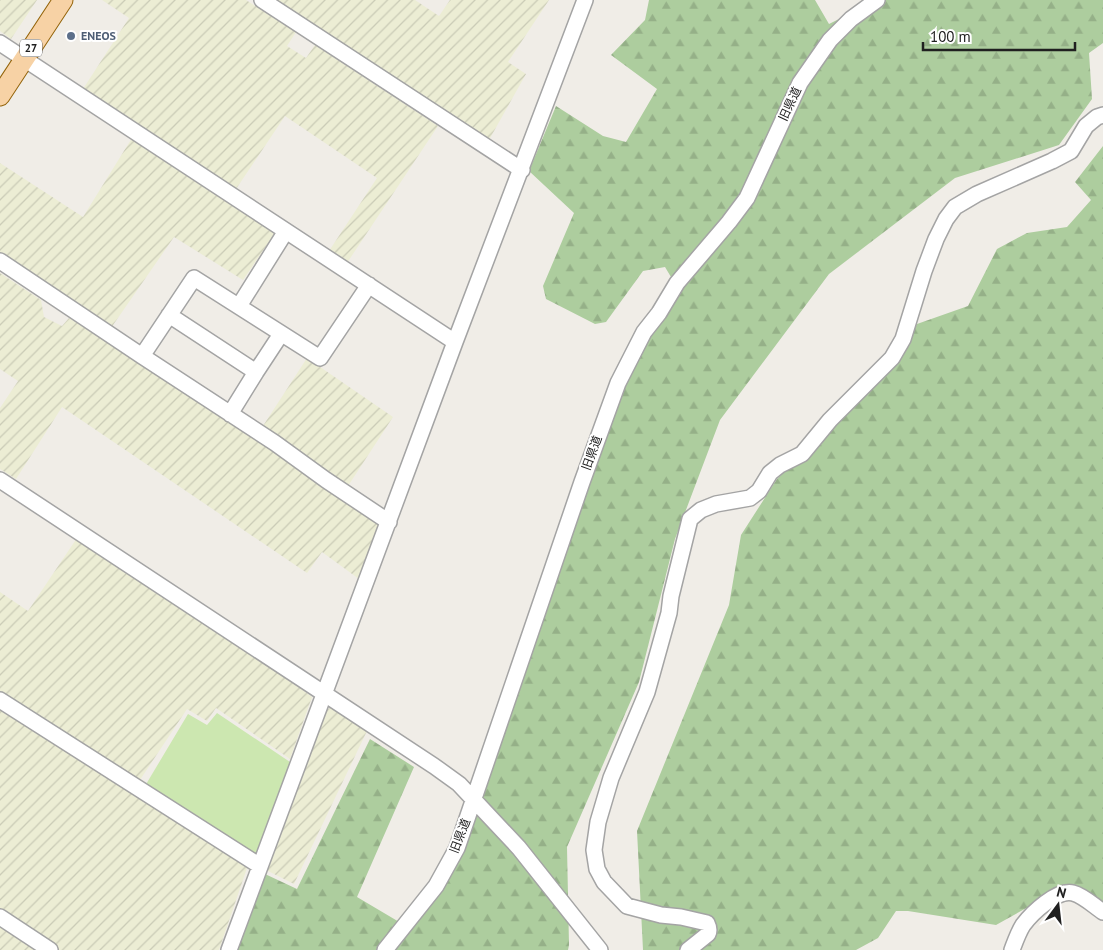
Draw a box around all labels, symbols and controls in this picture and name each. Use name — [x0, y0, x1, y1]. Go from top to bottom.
scale bar — [923, 20, 1076, 52]
text: 100 m — [930, 27, 971, 46]
place label: ENEOS — [81, 28, 116, 43]
marker: ENEOS — [65, 30, 77, 42]
road number: 27 — [20, 40, 42, 56]
street label: 旧県道 — [775, 84, 804, 123]
street label: 旧県道 — [578, 433, 605, 472]
street label: 旧県道 — [446, 816, 473, 855]
north arrow — [1033, 880, 1083, 930]
text: N — [1055, 883, 1068, 902]

